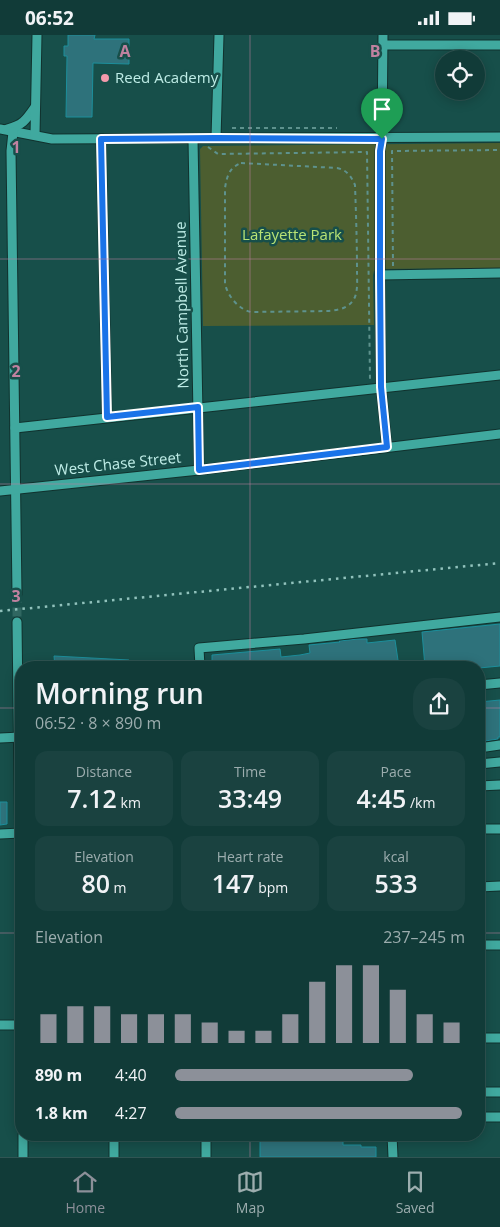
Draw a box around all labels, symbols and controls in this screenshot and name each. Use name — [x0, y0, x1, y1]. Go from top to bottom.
text: 06:52 — [25, 5, 74, 31]
text: A — [119, 40, 131, 62]
text: B — [370, 40, 380, 62]
map controls — [435, 50, 485, 100]
button: locate — [435, 50, 485, 100]
place label: Reed Academy — [115, 67, 219, 87]
marker: Reed Academy — [99, 72, 111, 84]
pin — [361, 88, 403, 139]
icon: arrive — [368, 95, 396, 123]
text: 1 — [11, 136, 21, 158]
street label: North Campbell Avenue — [170, 221, 192, 389]
park label: Lafayette Park — [242, 224, 342, 244]
text: 2 — [11, 360, 21, 382]
street label: West Chase Street — [54, 446, 182, 480]
text: 3 — [11, 585, 21, 607]
text: Morning run — [35, 674, 204, 712]
button: share — [413, 678, 465, 730]
text: 06:52 · 8 × 890 m — [35, 712, 161, 734]
text: Distance — [76, 762, 132, 781]
text: Time — [234, 762, 266, 781]
text: Pace — [381, 762, 411, 781]
text: 7.12 — [67, 781, 117, 815]
text: 33:49 — [218, 781, 282, 815]
text: 4:45 — [357, 781, 406, 815]
text: km — [117, 793, 141, 812]
text: /km — [406, 793, 435, 812]
text: Elevation — [74, 847, 134, 866]
text: Heart rate — [217, 847, 283, 866]
text: kcal — [383, 847, 409, 866]
text: 80 — [81, 866, 110, 900]
text: 147 — [212, 866, 255, 900]
text: 533 — [375, 866, 417, 900]
text: m — [110, 878, 127, 897]
text: bpm — [255, 878, 288, 897]
text: Elevation — [35, 926, 103, 948]
text: 237–245 m — [383, 926, 465, 948]
text: 890 m — [35, 1064, 82, 1086]
text: 4:40 — [115, 1064, 147, 1086]
text: 1.8 km — [35, 1102, 88, 1124]
text: 4:27 — [115, 1102, 147, 1124]
tab: Home — [65, 1168, 105, 1217]
tab: Map — [236, 1168, 265, 1217]
tab: Saved — [396, 1168, 435, 1217]

